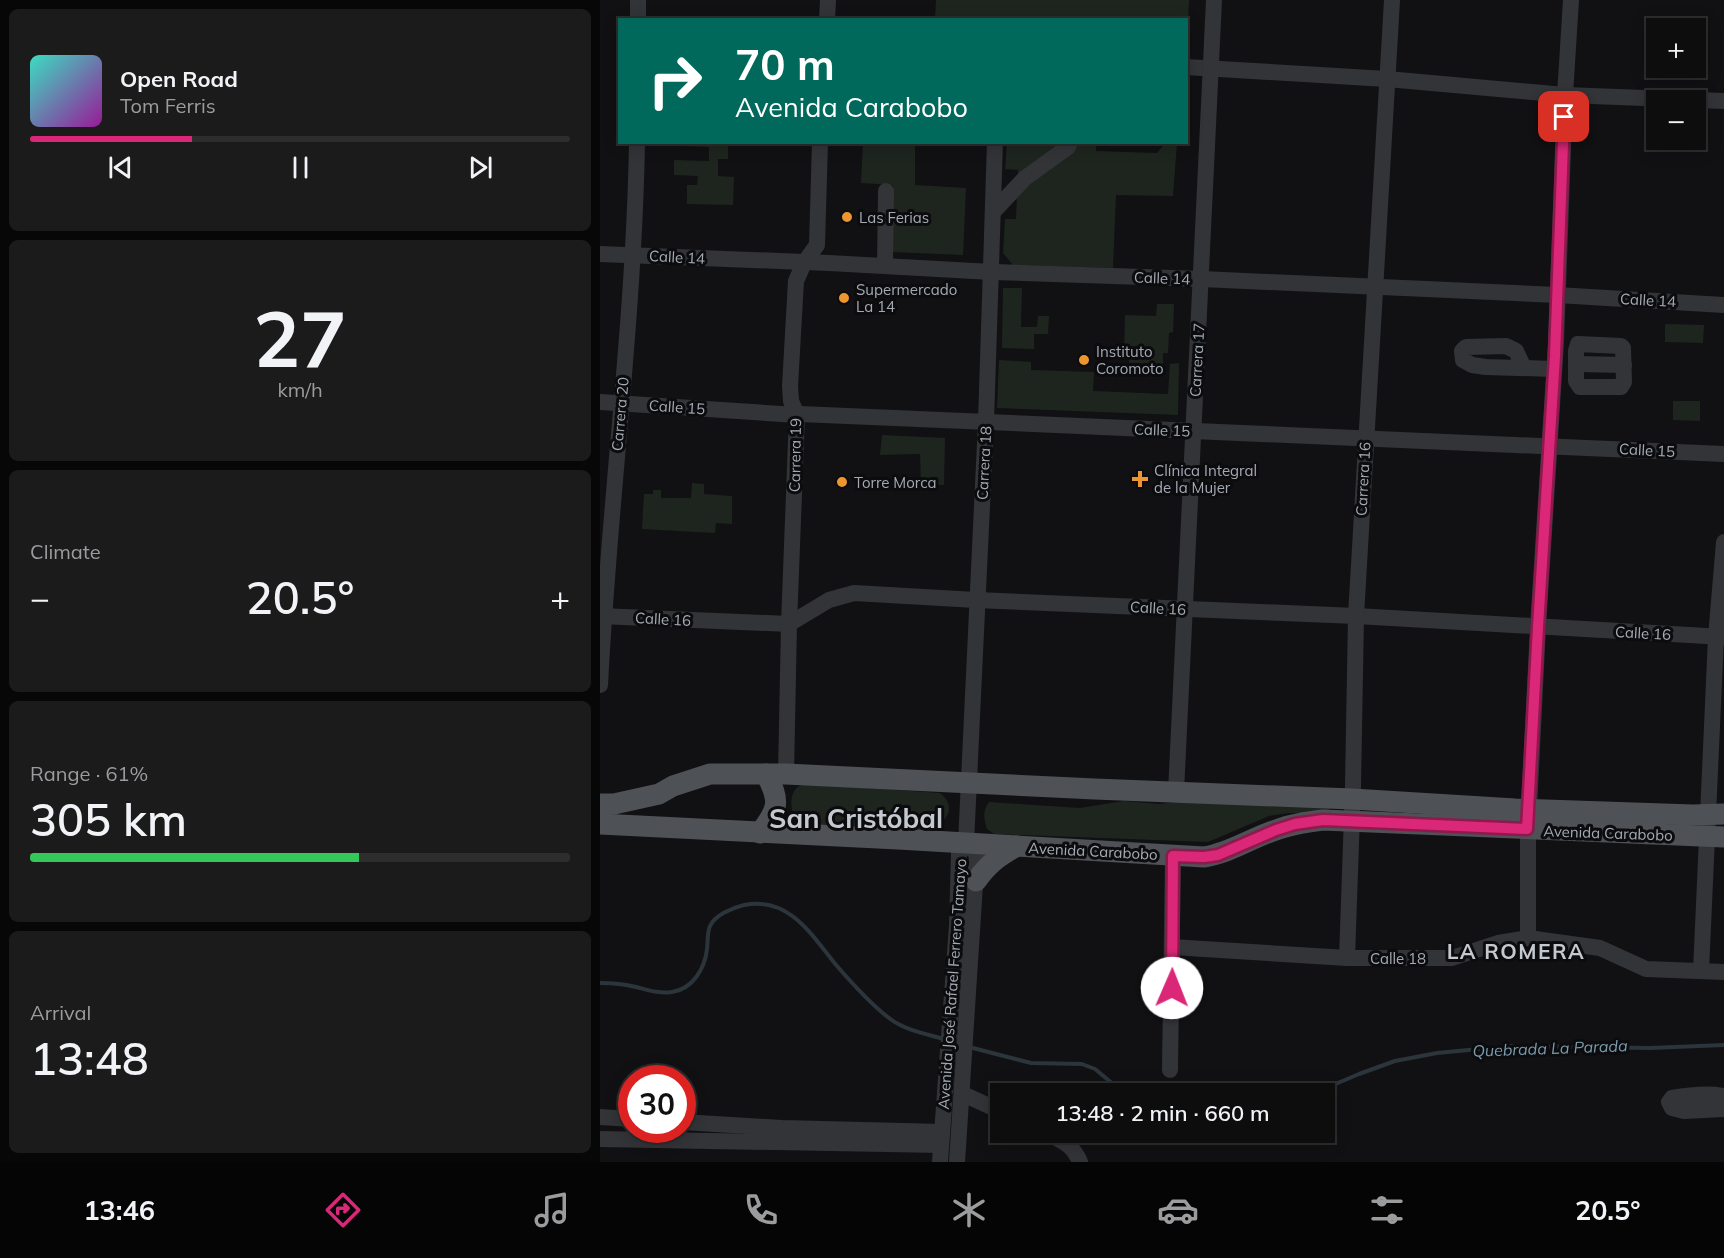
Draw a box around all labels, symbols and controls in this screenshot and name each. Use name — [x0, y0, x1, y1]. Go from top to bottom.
map controls — [1646, 18, 1706, 150]
button: + — [1646, 18, 1706, 78]
text: 70 m — [735, 38, 835, 91]
icon: right — [636, 42, 714, 120]
text: Open Road — [120, 65, 238, 93]
text: Avenida Carabobo — [735, 90, 968, 124]
button: − — [1646, 90, 1706, 150]
pin — [1538, 91, 1589, 142]
text: Tom Ferris — [120, 93, 216, 118]
icon: arrive — [1547, 100, 1580, 133]
icon: previous — [104, 151, 137, 184]
icon: pause — [284, 151, 317, 184]
icon: next — [464, 151, 497, 184]
place label: Las Ferias — [859, 208, 929, 227]
marker: Las Ferias — [840, 210, 854, 224]
street label: Calle 14 — [648, 246, 706, 268]
street label: Calle 14 — [1134, 268, 1190, 288]
place label: Supermercado La 14 — [856, 280, 957, 316]
text: 27 — [253, 289, 347, 387]
street label: Calle 14 — [1619, 289, 1677, 311]
marker: Supermercado La 14 — [837, 291, 851, 305]
street label: Carrera 17 — [1186, 322, 1208, 398]
place label: Instituto Coromoto — [1096, 342, 1164, 378]
marker: Instituto Coromoto — [1077, 353, 1091, 367]
street label: Carrera 20 — [607, 376, 633, 452]
text: km/h — [277, 377, 323, 402]
street label: Calle 15 — [648, 396, 706, 418]
street label: Carrera 19 — [785, 418, 805, 492]
street label: Calle 15 — [1134, 420, 1190, 440]
street label: Carrera 18 — [973, 425, 995, 501]
street label: Calle 15 — [1618, 439, 1676, 461]
street label: Carrera 16 — [1352, 441, 1374, 517]
place label: Clínica Integral de la Mujer — [1154, 461, 1257, 497]
marker: Clínica Integral de la Mujer — [1131, 470, 1149, 488]
place label: Torre Morca — [854, 473, 937, 492]
marker: Torre Morca — [835, 475, 849, 489]
text: Climate — [30, 539, 101, 564]
text: 20.5° — [246, 569, 354, 625]
text: − — [30, 577, 50, 618]
text: + — [550, 577, 570, 618]
street label: Calle 16 — [1129, 597, 1187, 619]
street label: Calle 16 — [634, 608, 692, 630]
street label: Calle 16 — [1614, 622, 1672, 644]
text: Range · 61% — [30, 761, 148, 786]
text: 305 km — [30, 791, 187, 847]
district label: San Cristóbal — [769, 801, 943, 835]
street label: Avenida Carabobo — [1543, 821, 1673, 845]
street label: Avenida Carabobo — [1028, 838, 1158, 864]
street label: Avenida José Rafael Ferrero Tamayo — [934, 858, 970, 1110]
district label: LA ROMERA — [1447, 938, 1585, 964]
street label: Calle 18 — [1370, 949, 1426, 968]
position arrow — [1140, 956, 1204, 1020]
text: Arrival — [30, 1000, 91, 1025]
text: 13:48 — [30, 1030, 149, 1086]
water label: Quebrada La Parada — [1472, 1035, 1628, 1061]
speed limit sign: 30 — [618, 1065, 696, 1143]
text: 13:48 · 2 min · 660 m — [1055, 1099, 1270, 1127]
icon: directions — [322, 1189, 364, 1231]
icon: music — [531, 1189, 573, 1231]
icon: phone — [740, 1189, 782, 1231]
icon: climate — [948, 1189, 990, 1231]
icon: car — [1157, 1189, 1199, 1231]
icon: filters — [1366, 1189, 1408, 1231]
text: 13:46 — [83, 1193, 155, 1227]
text: 20.5° — [1575, 1193, 1640, 1227]

